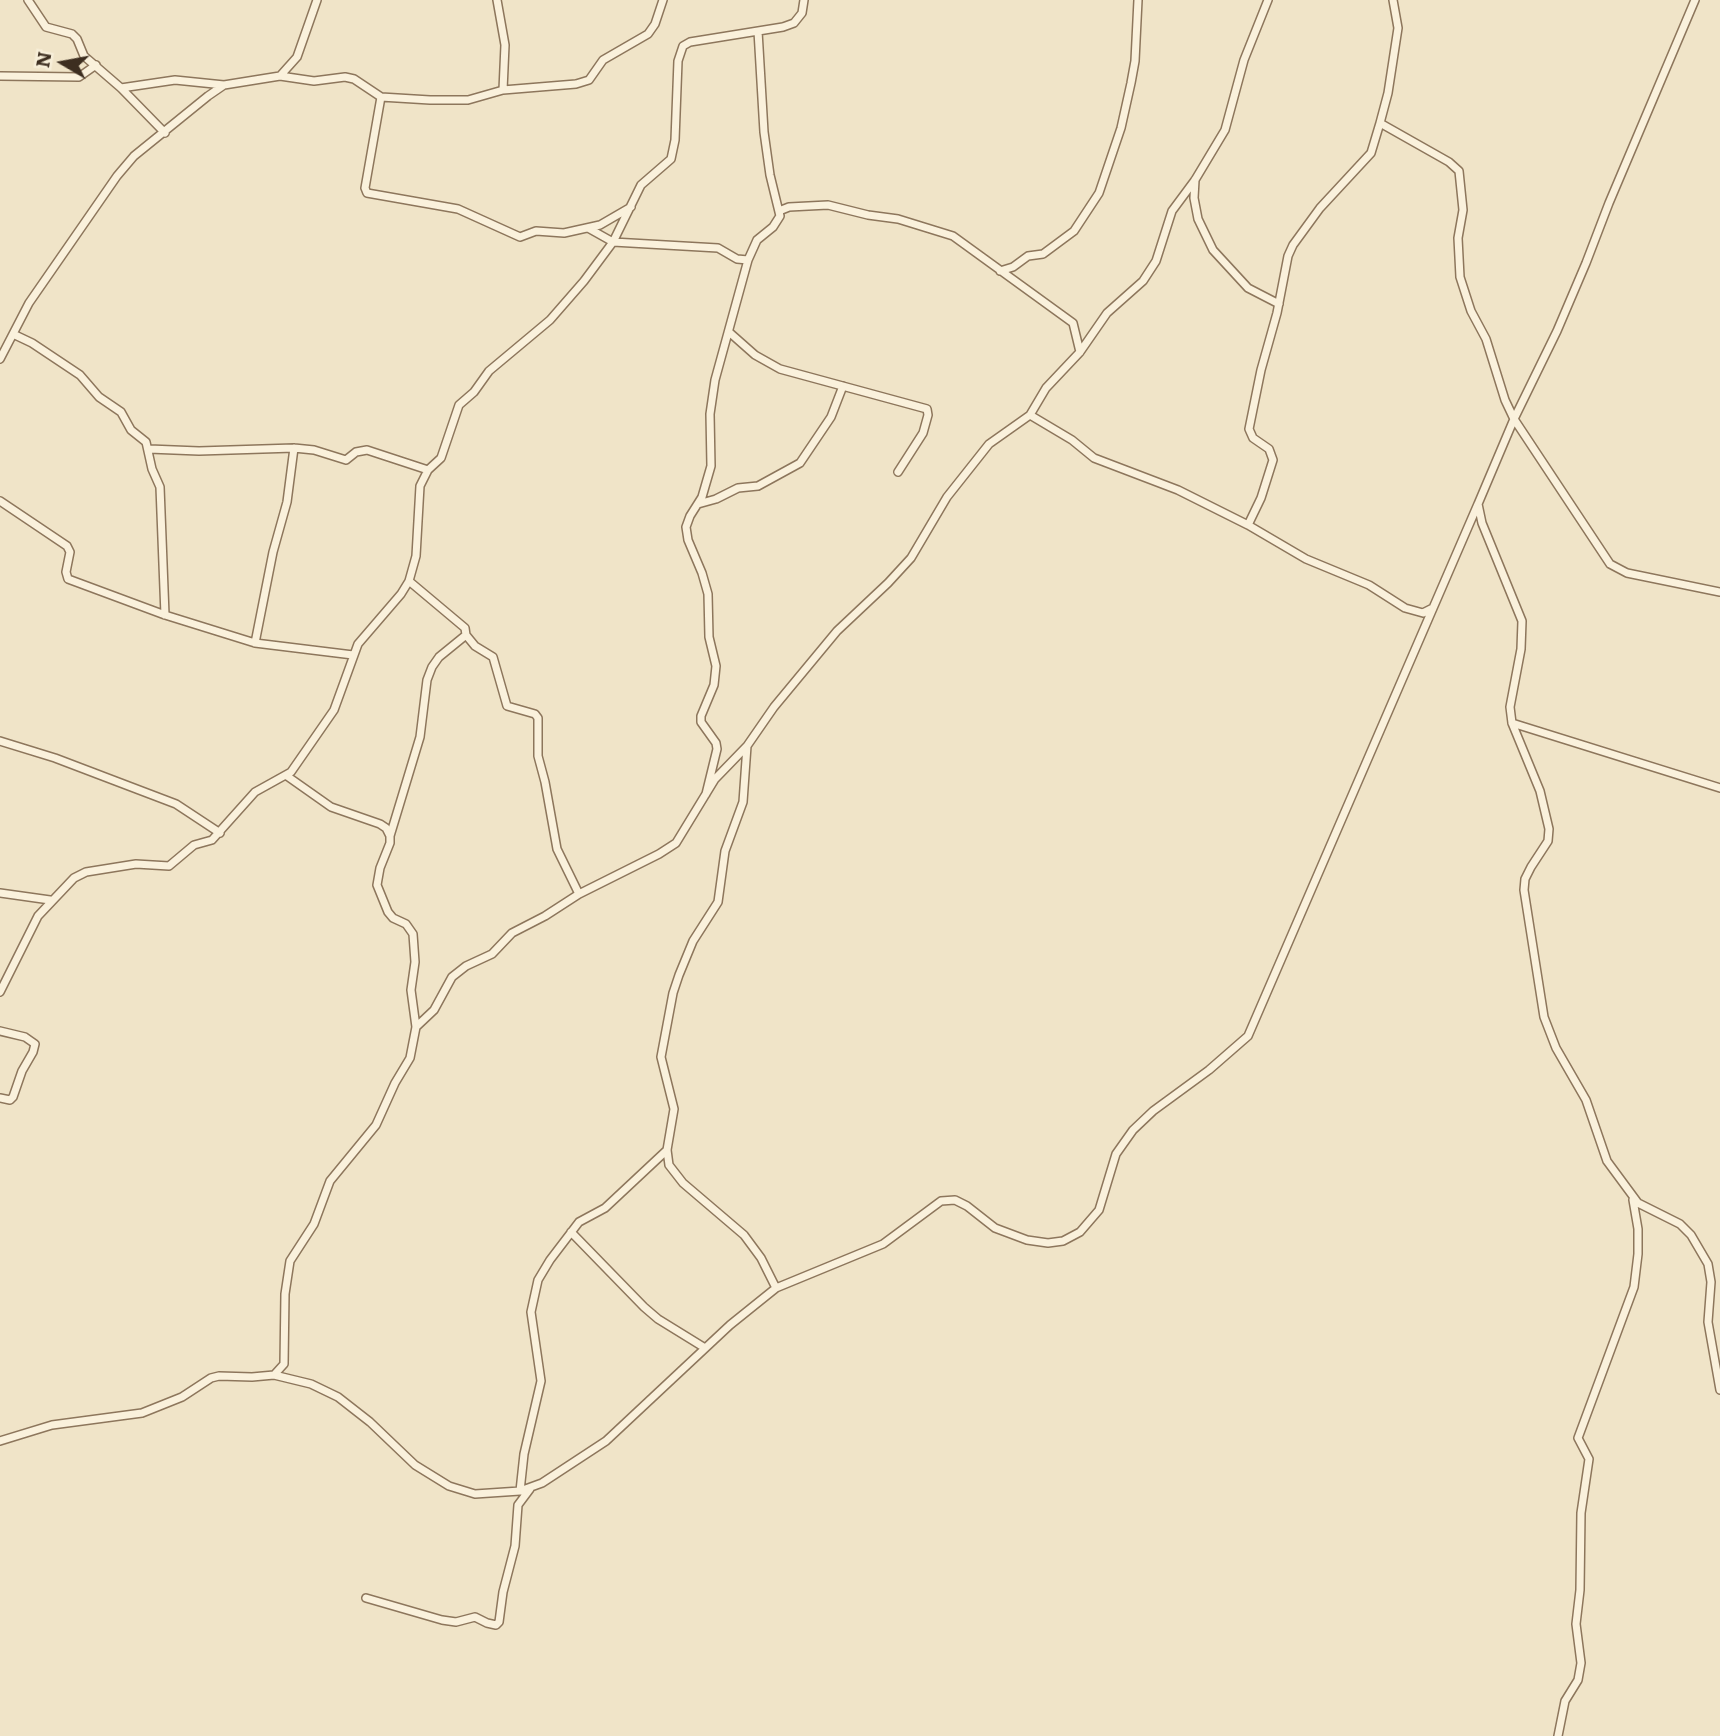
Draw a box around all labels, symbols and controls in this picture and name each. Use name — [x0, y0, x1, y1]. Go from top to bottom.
north arrow — [28, 28, 98, 98]
text: N — [27, 49, 57, 70]

